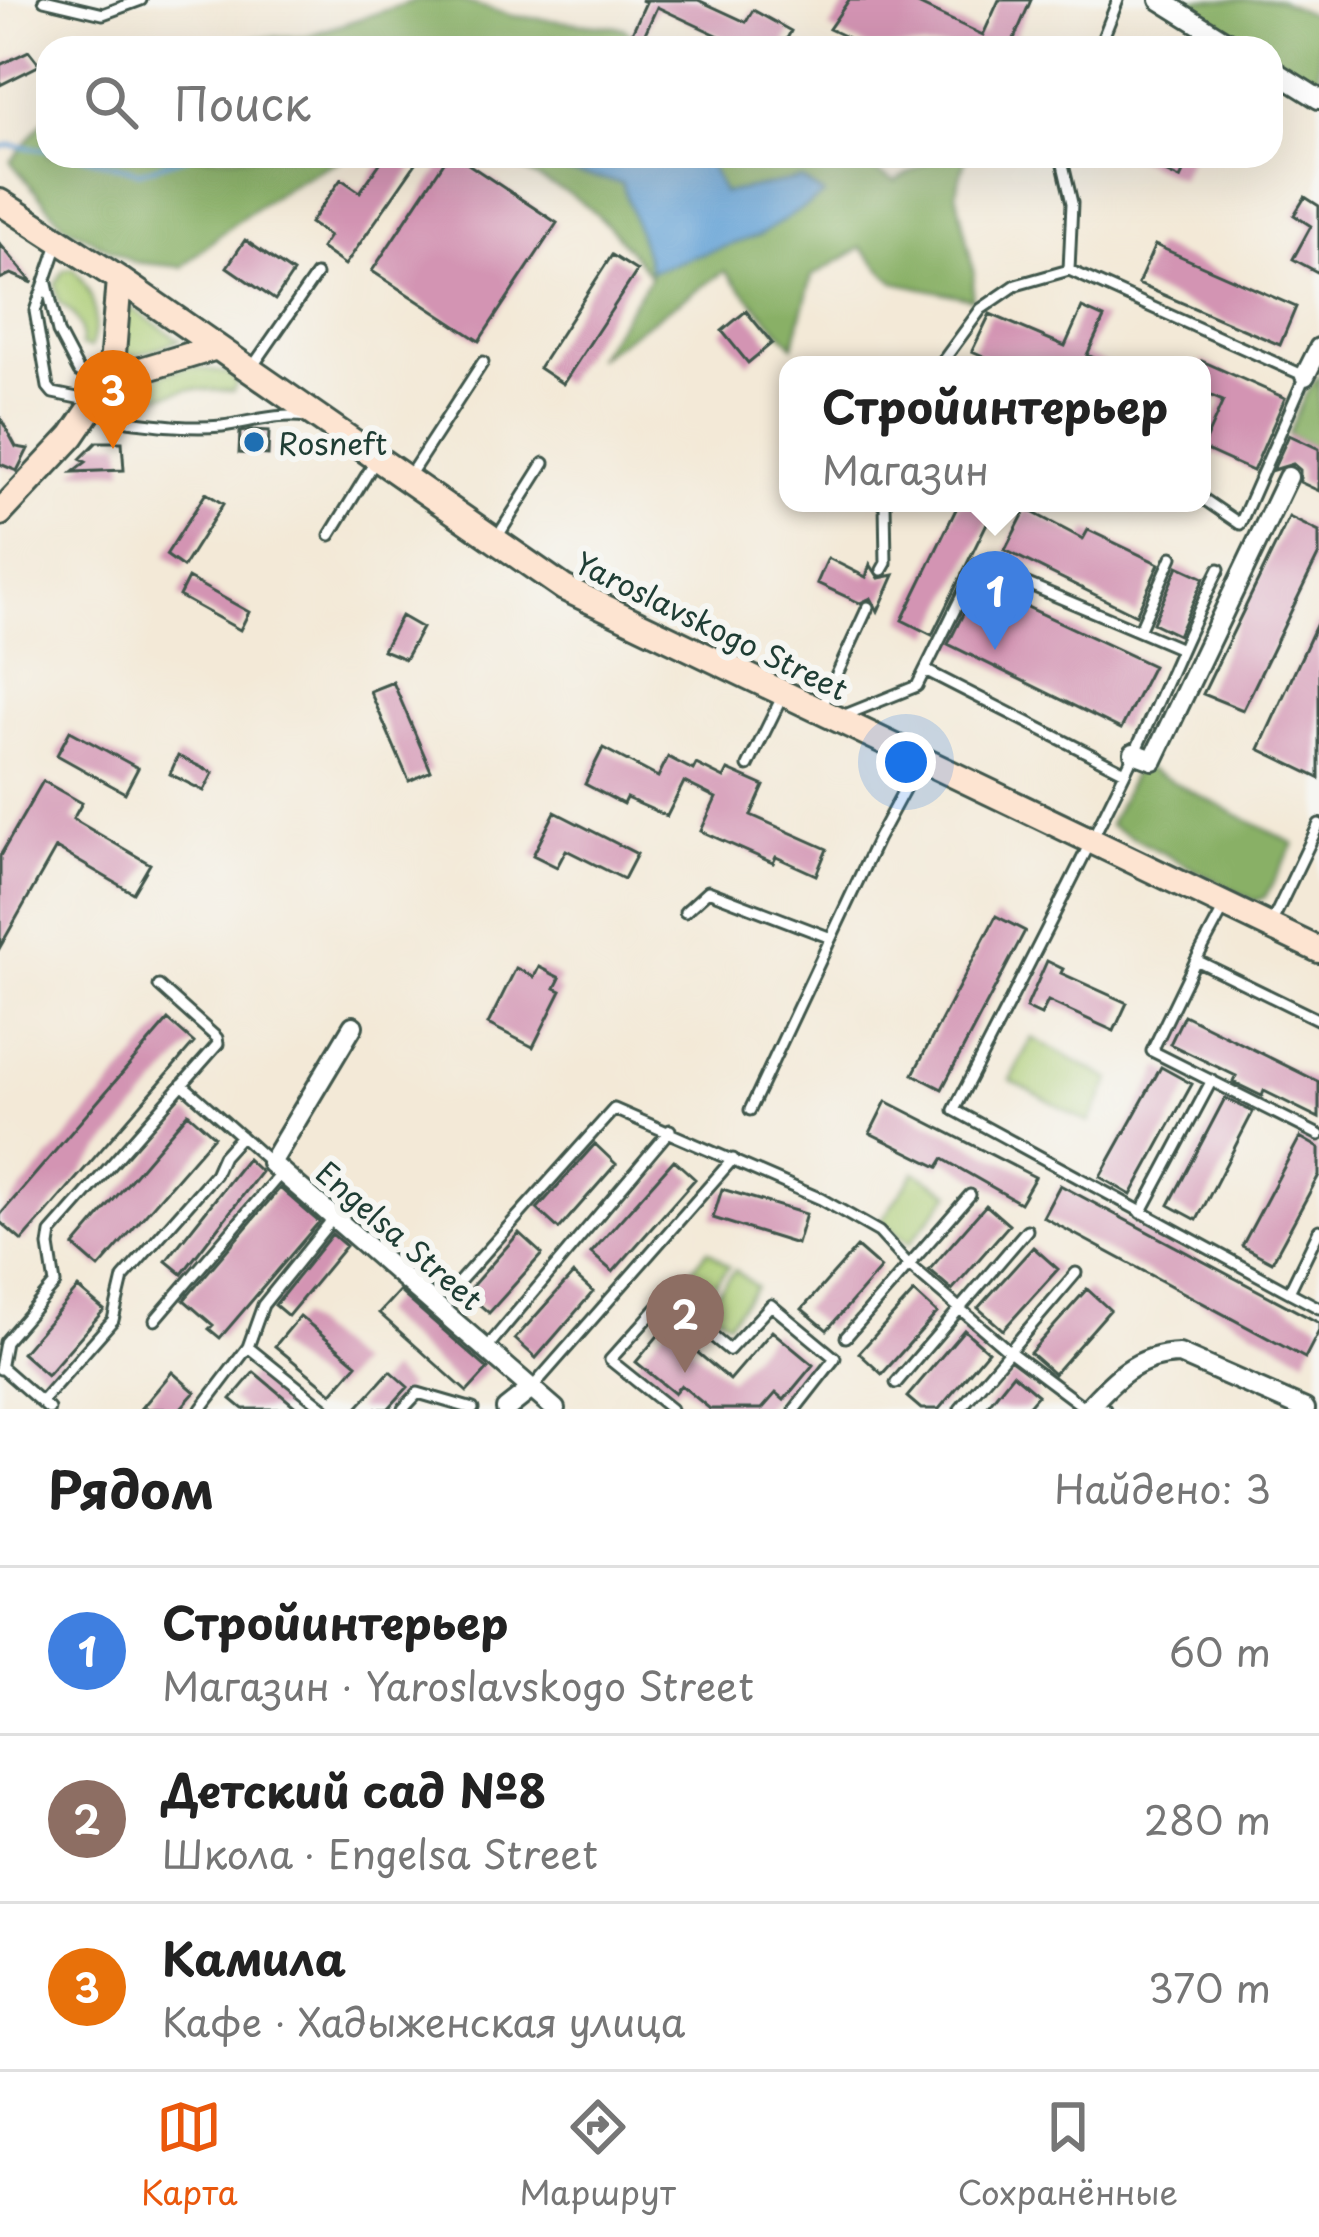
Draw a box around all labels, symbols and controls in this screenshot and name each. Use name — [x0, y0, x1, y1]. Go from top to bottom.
search box — [36, 36, 1283, 168]
text: Поиск — [174, 68, 311, 136]
icon: search — [78, 69, 144, 135]
pin: 3 — [74, 350, 152, 449]
popup — [779, 356, 1211, 512]
text: Стройинтерьер — [822, 371, 1168, 439]
place label: Rosneft — [278, 420, 387, 465]
marker: Rosneft — [241, 429, 267, 455]
text: Магазин — [822, 439, 989, 498]
street label: Yaroslavskogo Street — [568, 539, 856, 711]
pin: 1 — [956, 551, 1034, 650]
your location — [876, 732, 936, 792]
street label: Engelsa Street — [307, 1150, 493, 1320]
pin: 2 — [646, 1274, 724, 1373]
text: Рядом — [48, 1449, 214, 1526]
text: Найдено: 3 — [1054, 1458, 1271, 1517]
text: Стройинтерьер — [162, 1587, 508, 1655]
text: 1 — [78, 1621, 96, 1680]
text: 60 m — [1169, 1621, 1271, 1680]
text: Магазин · Yaroslavskogo Street — [162, 1655, 754, 1714]
text: Детский сад №8 — [162, 1755, 547, 1823]
text: 2 — [73, 1789, 101, 1848]
text: 280 m — [1144, 1789, 1271, 1848]
text: Школа · Engelsa Street — [162, 1823, 598, 1882]
text: Камила — [162, 1923, 346, 1991]
text: 3 — [74, 1957, 100, 2016]
text: 370 m — [1148, 1957, 1271, 2016]
text: Кафе · Хадыженская улица — [162, 1991, 685, 2050]
tab: Карта — [141, 2094, 238, 2216]
tab: Маршрут — [520, 2094, 676, 2216]
tab: Сохранённые — [957, 2094, 1178, 2216]

